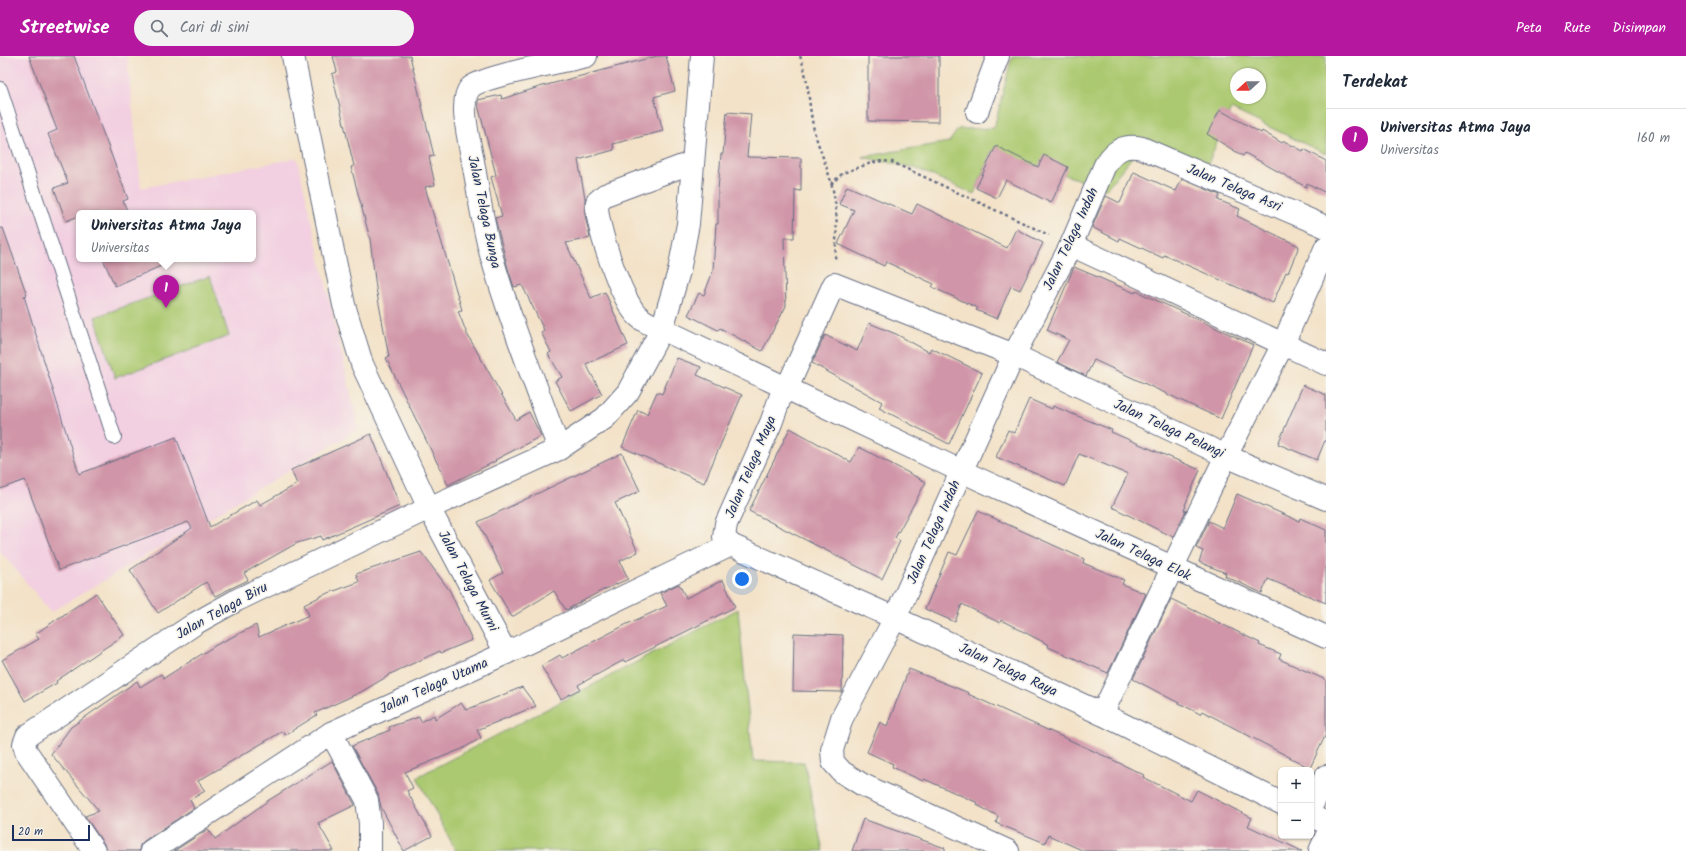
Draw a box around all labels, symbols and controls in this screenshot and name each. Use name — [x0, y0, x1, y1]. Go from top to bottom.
search box — [134, 10, 414, 46]
text: Streetwise — [20, 13, 110, 43]
text: Cari di sini — [180, 16, 249, 40]
icon: search — [148, 17, 170, 39]
text: Peta — [1516, 17, 1542, 39]
text: Rute — [1564, 17, 1590, 39]
text: Disimpan — [1612, 17, 1666, 39]
north arrow — [1230, 68, 1266, 104]
text: Terdekat — [1342, 69, 1408, 96]
text: Universitas Atma Jaya — [1380, 116, 1531, 140]
text: 1 — [1353, 128, 1357, 149]
text: 160 m — [1637, 128, 1670, 149]
text: Universitas — [1380, 140, 1439, 161]
street label: Jalan Telaga Bunga — [461, 153, 507, 271]
street label: Jalan Telaga Asri — [1183, 158, 1286, 218]
street label: Jalan Telaga Indah — [1037, 184, 1105, 294]
popup — [76, 210, 256, 262]
text: Universitas Atma Jaya — [91, 214, 241, 238]
text: Universitas — [91, 238, 149, 259]
pin: 1 — [153, 275, 179, 308]
street label: Jalan Telaga Pelangi — [1110, 394, 1229, 465]
street label: Jalan Telaga Maya — [719, 412, 783, 522]
street label: Jalan Telaga Indah — [901, 477, 967, 587]
street label: Jalan Telaga Elok — [1092, 523, 1195, 587]
street label: Jalan Telaga Murni — [432, 526, 504, 636]
your location — [732, 569, 752, 589]
street label: Jalan Telaga Biru — [172, 576, 272, 645]
street label: Jalan Telaga Raya — [955, 637, 1061, 703]
street label: Jalan Telaga Utama — [376, 652, 492, 720]
map controls — [1278, 767, 1314, 839]
button: + — [1278, 767, 1314, 803]
button: − — [1278, 803, 1314, 839]
scale bar — [12, 823, 90, 842]
text: 20 m — [18, 823, 43, 841]

